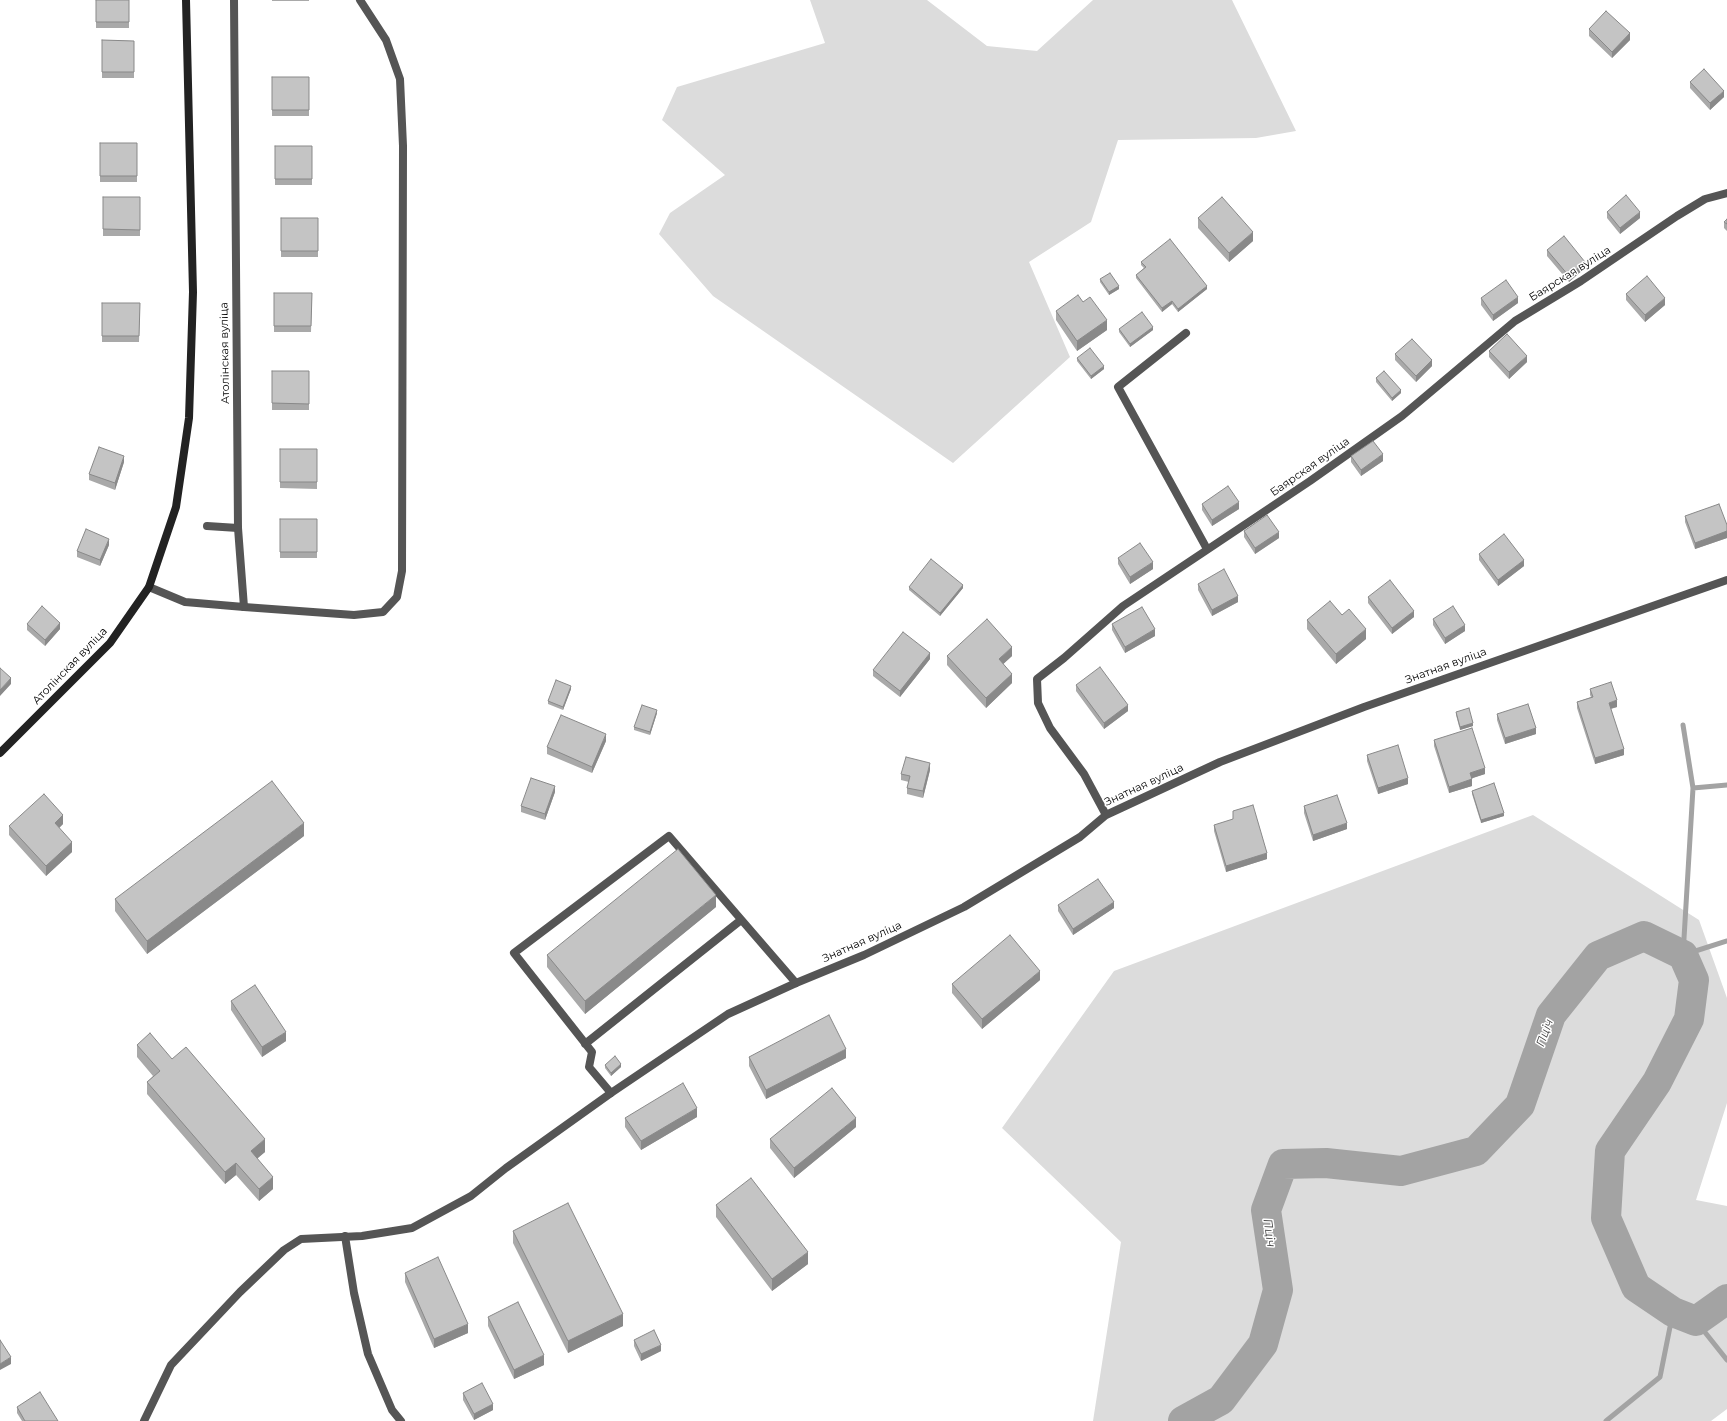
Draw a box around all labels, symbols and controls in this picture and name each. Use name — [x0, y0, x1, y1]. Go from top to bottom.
street label: Баярская вуліца — [1527, 244, 1613, 304]
street label: Атолінская вуліца — [218, 302, 232, 404]
street label: Баярская вуліца — [1268, 435, 1352, 499]
street label: Атолінская вуліца — [30, 625, 110, 707]
street label: Знатная вуліца — [1403, 645, 1489, 687]
street label: Знатная вуліца — [1102, 761, 1186, 809]
street label: Знатная вуліца — [820, 919, 904, 965]
water label: Пціч — [1533, 1017, 1557, 1049]
water label: Пціч — [1260, 1218, 1278, 1248]

